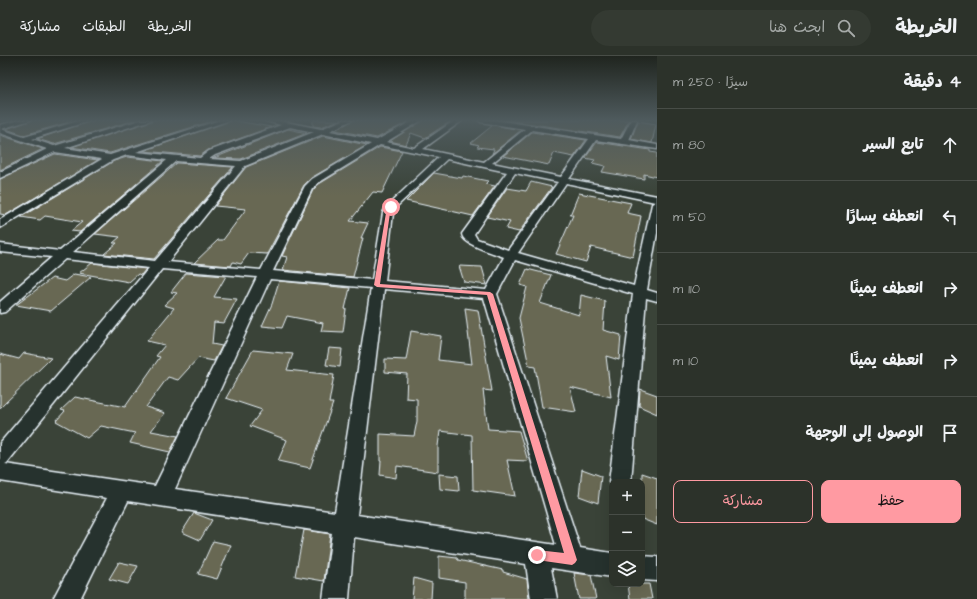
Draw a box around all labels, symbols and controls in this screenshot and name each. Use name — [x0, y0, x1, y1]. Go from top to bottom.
search box — [591, 10, 871, 46]
text: الخريطة — [895, 14, 957, 41]
text: مشاركة — [20, 17, 60, 37]
text: الطبقات — [82, 17, 126, 37]
text: الخريطة — [148, 17, 191, 37]
text: ابحث هنا — [769, 17, 825, 38]
icon: search — [835, 17, 857, 39]
text: 4 دقيقة — [903, 70, 961, 94]
text: سيرًا · 250 m — [673, 73, 748, 91]
text: تابع السير — [864, 134, 923, 155]
icon: ahead — [939, 134, 961, 156]
text: 80 m — [673, 136, 705, 154]
route start — [382, 198, 400, 216]
text: انعطف يسارًا — [846, 206, 923, 227]
icon: left — [939, 206, 961, 228]
text: 50 m — [673, 208, 706, 226]
text: انعطف يمينًا — [850, 278, 923, 299]
icon: right — [939, 278, 961, 300]
text: 110 m — [673, 280, 700, 298]
text: انعطف يمينًا — [850, 350, 923, 371]
icon: right — [939, 350, 961, 372]
text: 10 m — [673, 352, 698, 370]
text: الوصول إلى الوجهة — [806, 422, 923, 443]
icon: arrive — [939, 422, 961, 444]
map controls — [609, 479, 645, 587]
button: + — [609, 479, 645, 515]
button: مشاركة — [673, 480, 813, 523]
button: حفظ — [821, 480, 961, 523]
button: − — [609, 515, 645, 551]
route end — [528, 546, 546, 564]
button: layers — [609, 551, 645, 587]

